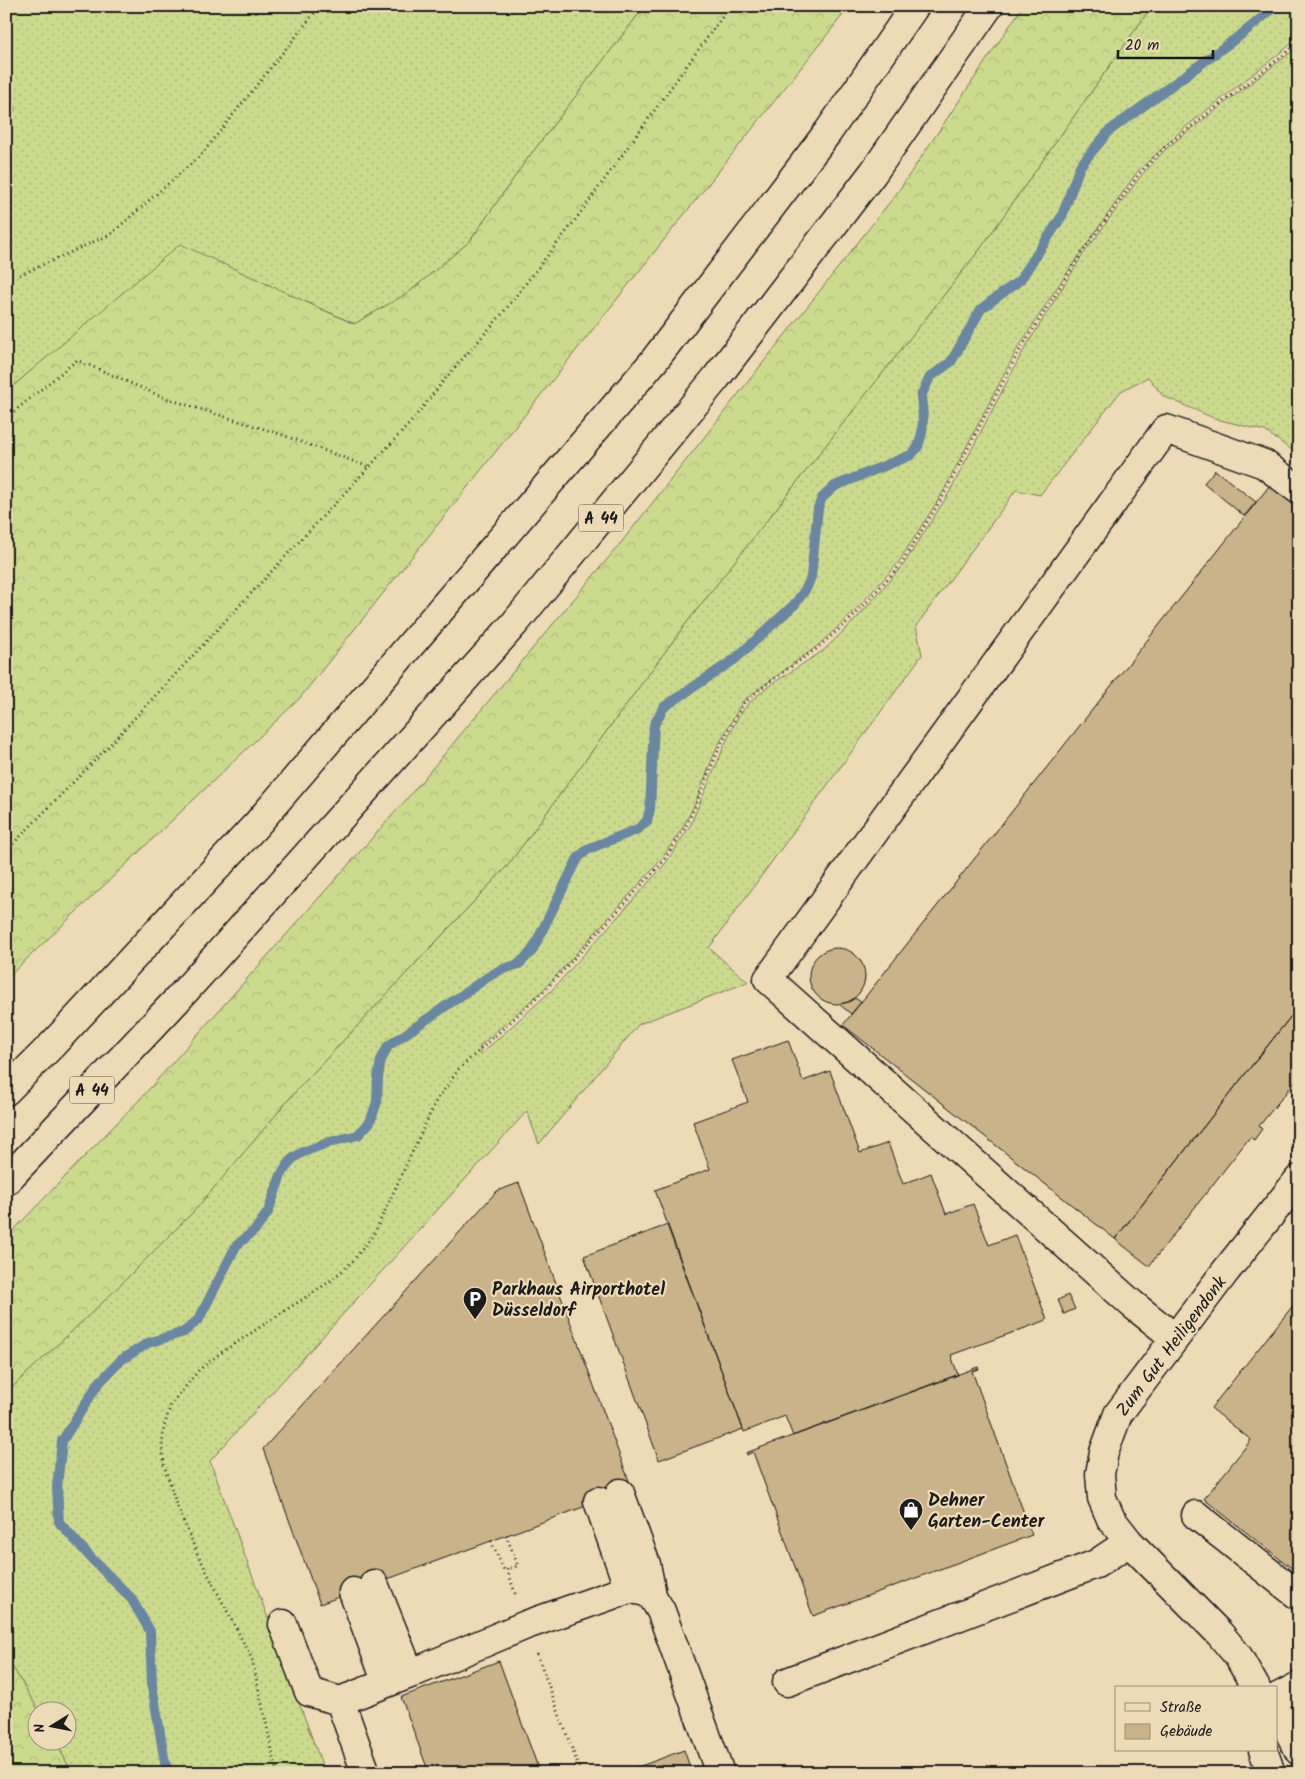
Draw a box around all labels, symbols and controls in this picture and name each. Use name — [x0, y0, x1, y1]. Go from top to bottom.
scale bar — [1118, 28, 1212, 60]
text: 20 m — [1125, 34, 1159, 58]
road number: A 44 — [578, 504, 624, 532]
road number: A 44 — [70, 1076, 114, 1104]
street label: Zum Gut Heiligendonk — [1110, 1270, 1235, 1423]
place label: Parkhaus Airporthotel Düsseldorf — [492, 1276, 665, 1326]
parking icon: Parkhaus Airporthotel Düsseldorf — [462, 1286, 488, 1320]
place label: Dehner Garten-Center — [928, 1487, 1046, 1537]
shop icon: Dehner Garten-Center — [898, 1497, 924, 1531]
legend — [1115, 1686, 1278, 1752]
text: Straße — [1160, 1696, 1202, 1720]
north arrow — [28, 1702, 78, 1752]
text: Gebäude — [1160, 1720, 1213, 1744]
text: N — [29, 1722, 52, 1734]

